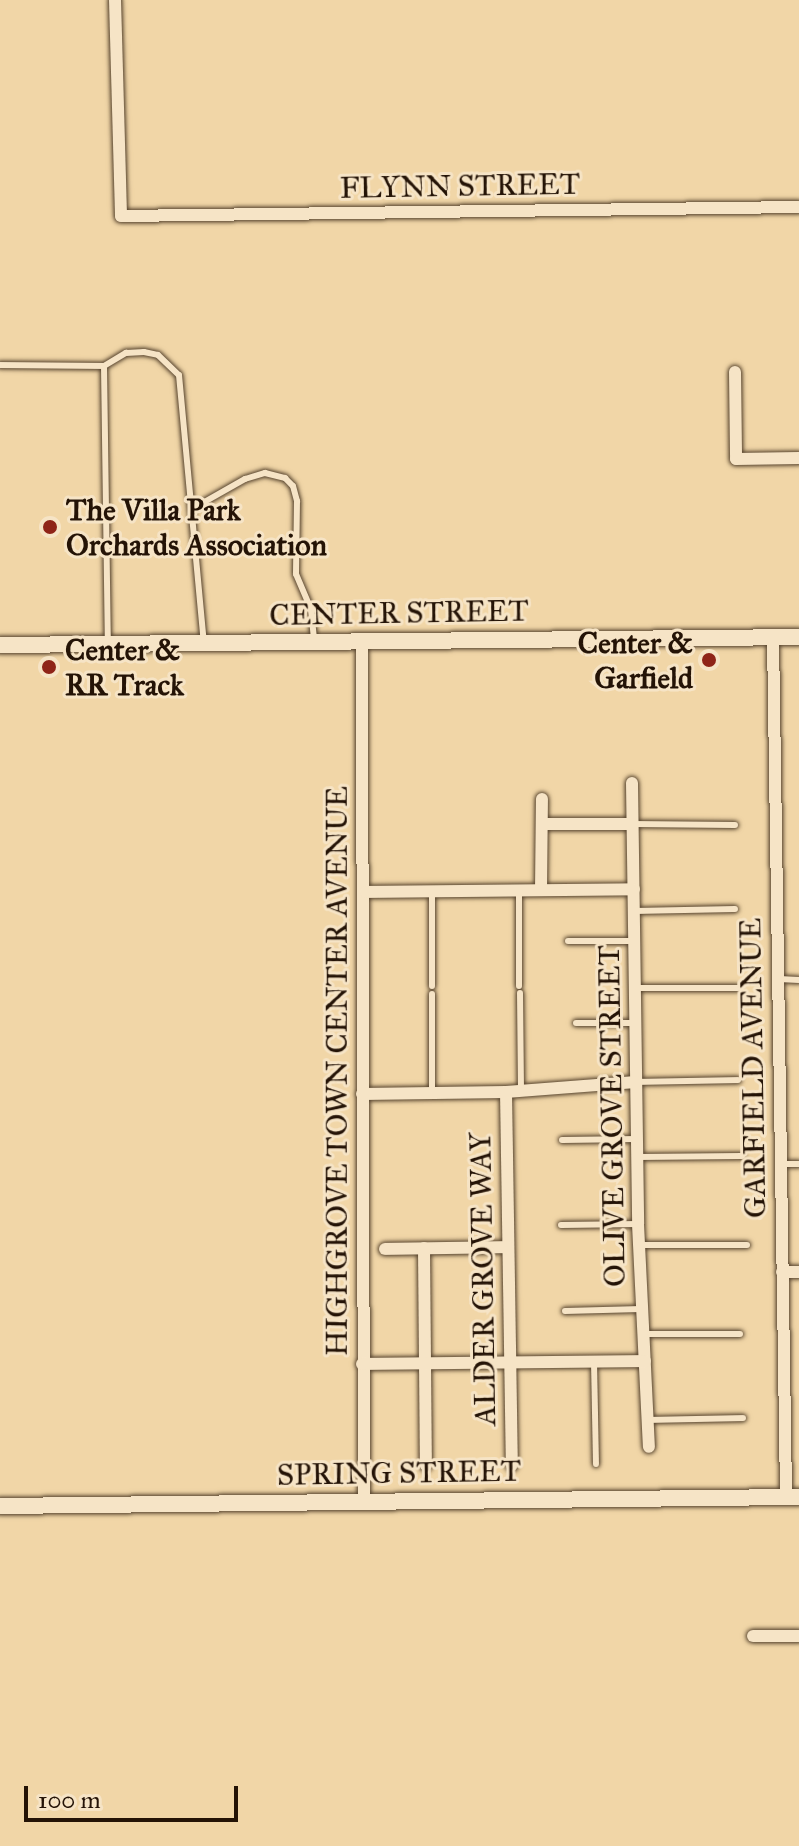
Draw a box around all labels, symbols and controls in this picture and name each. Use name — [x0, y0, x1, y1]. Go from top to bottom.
street label: FLYNN STREET — [340, 166, 580, 206]
place label: The Villa Park Orchards Association — [66, 492, 327, 562]
marker: The Villa Park Orchards Association — [41, 518, 59, 536]
street label: CENTER STREET — [269, 593, 529, 633]
place label: Center & Garfield — [578, 625, 693, 696]
place label: Center & RR Track — [65, 632, 184, 702]
marker: Center & Garfield — [700, 651, 718, 669]
marker: Center & RR Track — [40, 658, 58, 676]
street label: HIGHGROVE TOWN CENTER AVENUE — [319, 786, 355, 1356]
street label: GARFIELD AVENUE — [732, 918, 774, 1218]
street label: OLIVE GROVE STREET — [591, 945, 633, 1287]
street label: ALDER GROVE WAY — [462, 1132, 504, 1426]
street label: SPRING STREET — [277, 1453, 521, 1493]
scale bar — [28, 1770, 242, 1820]
text: 100 m — [38, 1785, 101, 1815]

